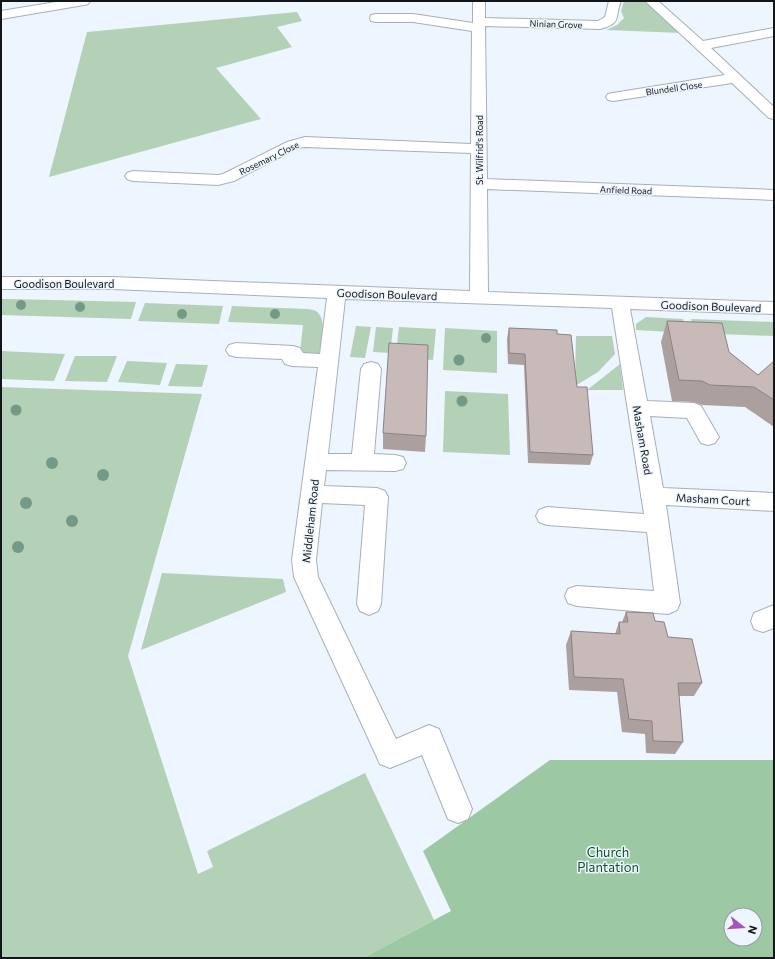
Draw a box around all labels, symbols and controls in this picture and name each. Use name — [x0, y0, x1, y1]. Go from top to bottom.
street label: Ninian Grove — [530, 18, 583, 30]
street label: Blundell Close — [645, 79, 703, 97]
street label: St. Wilfrid's Road — [474, 115, 485, 185]
street label: Rosemary Close — [237, 139, 301, 177]
street label: Anfield Road — [600, 184, 652, 196]
street label: Goodison Boulevard — [14, 277, 114, 290]
street label: Goodison Boulevard — [337, 286, 437, 302]
street label: Goodison Boulevard — [661, 298, 761, 314]
street label: Masham Road — [630, 404, 656, 476]
street label: Middleham Road — [299, 478, 321, 564]
street label: Masham Court — [676, 491, 751, 507]
park label: Church Plantation — [577, 844, 639, 875]
north arrow — [723, 907, 763, 947]
text: N — [746, 924, 760, 936]

